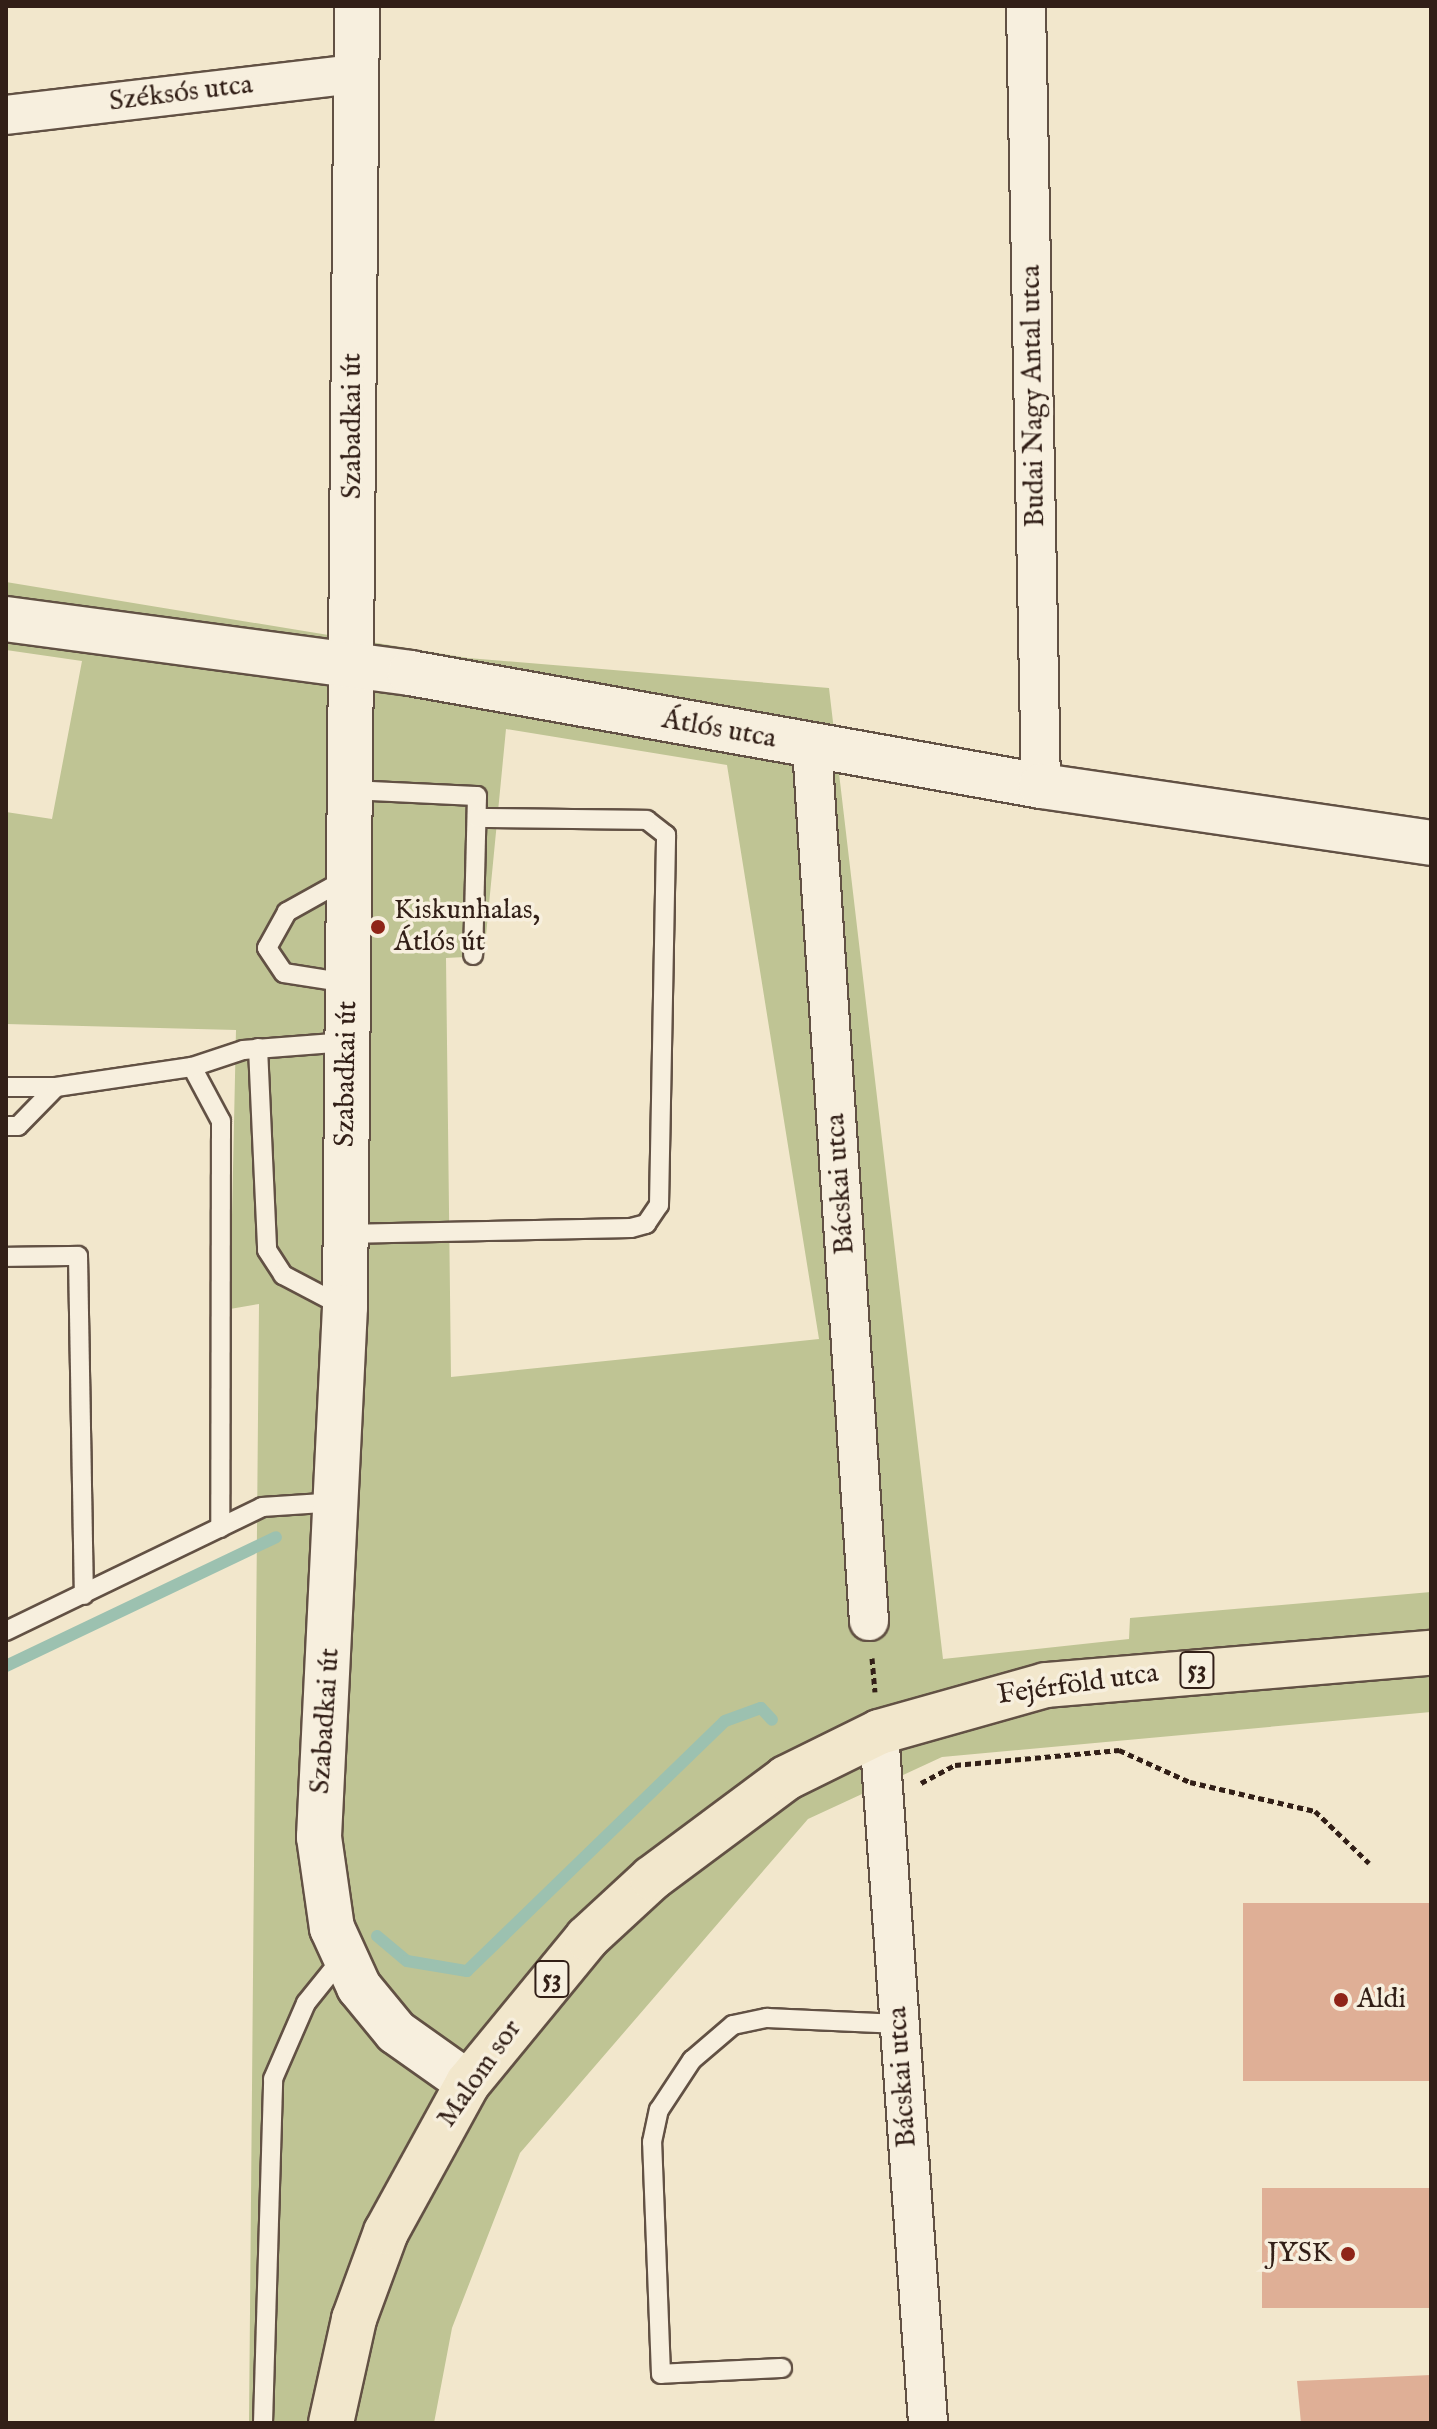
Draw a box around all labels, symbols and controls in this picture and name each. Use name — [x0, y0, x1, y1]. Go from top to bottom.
street label: Széksós utca — [107, 69, 255, 119]
street label: Budai Nagy Antal utca — [1015, 264, 1053, 528]
street label: Szabadkai út — [336, 353, 370, 499]
street label: Átlós utca — [659, 703, 779, 757]
place label: Kiskunhalas, Átlós út — [394, 894, 540, 960]
marker: Kiskunhalas, Átlós út — [369, 918, 387, 936]
street label: Szabadkai út — [329, 1001, 365, 1147]
street label: Bácskai utca — [819, 1112, 863, 1256]
street label: Szabadkai út — [304, 1647, 348, 1795]
road number: 53 — [1179, 1648, 1215, 1692]
street label: Fejérföld utca — [995, 1657, 1161, 1713]
road number: 53 — [534, 1957, 570, 2001]
place label: Aldi — [1357, 1983, 1406, 2017]
marker: Aldi — [1332, 1991, 1350, 2009]
street label: Bácskai utca — [881, 2005, 925, 2149]
street label: Malom sor — [431, 2014, 529, 2134]
place label: JYSK — [1267, 2237, 1332, 2271]
marker: JYSK — [1339, 2245, 1357, 2263]

